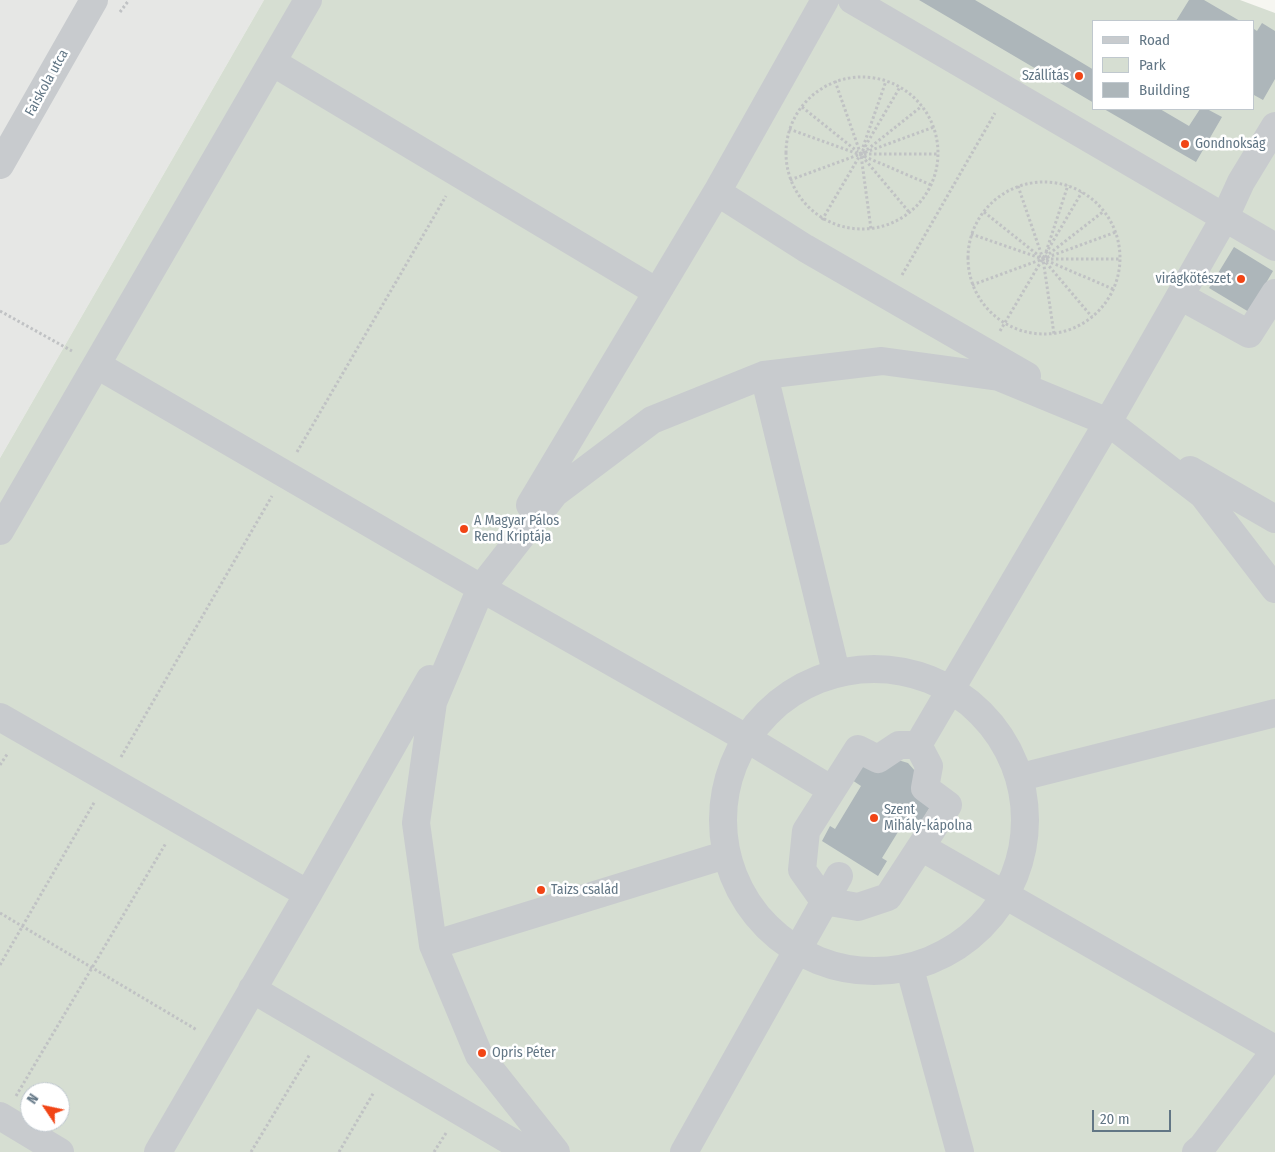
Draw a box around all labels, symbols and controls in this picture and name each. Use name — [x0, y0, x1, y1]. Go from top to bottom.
legend — [1092, 20, 1255, 110]
text: Road — [1139, 31, 1170, 49]
street label: Faiskola utca — [22, 47, 72, 119]
text: Park — [1139, 56, 1166, 74]
place label: Szállítás — [1022, 68, 1069, 84]
marker: Szállítás — [1073, 70, 1085, 82]
text: Building — [1139, 81, 1190, 99]
place label: Gondnokság — [1195, 136, 1266, 152]
marker: Gondnokság — [1179, 138, 1191, 150]
place label: virágkötészet — [1156, 271, 1231, 287]
marker: virágkötészet — [1235, 273, 1247, 285]
place label: A Magyar Pálos Rend Kriptája — [474, 513, 559, 546]
marker: A Magyar Pálos Rend Kriptája — [458, 523, 470, 535]
place label: Szent Mihály-kápolna — [884, 802, 972, 834]
marker: Szent Mihály-kápolna — [868, 812, 880, 824]
place label: Taizs család — [551, 882, 618, 898]
marker: Taizs család — [535, 884, 547, 896]
place label: Opris Péter — [492, 1045, 556, 1061]
marker: Opris Péter — [476, 1047, 488, 1059]
north arrow — [20, 1082, 70, 1132]
text: N — [24, 1091, 42, 1107]
scale bar — [1095, 1100, 1174, 1132]
text: 20 m — [1100, 1110, 1130, 1128]

